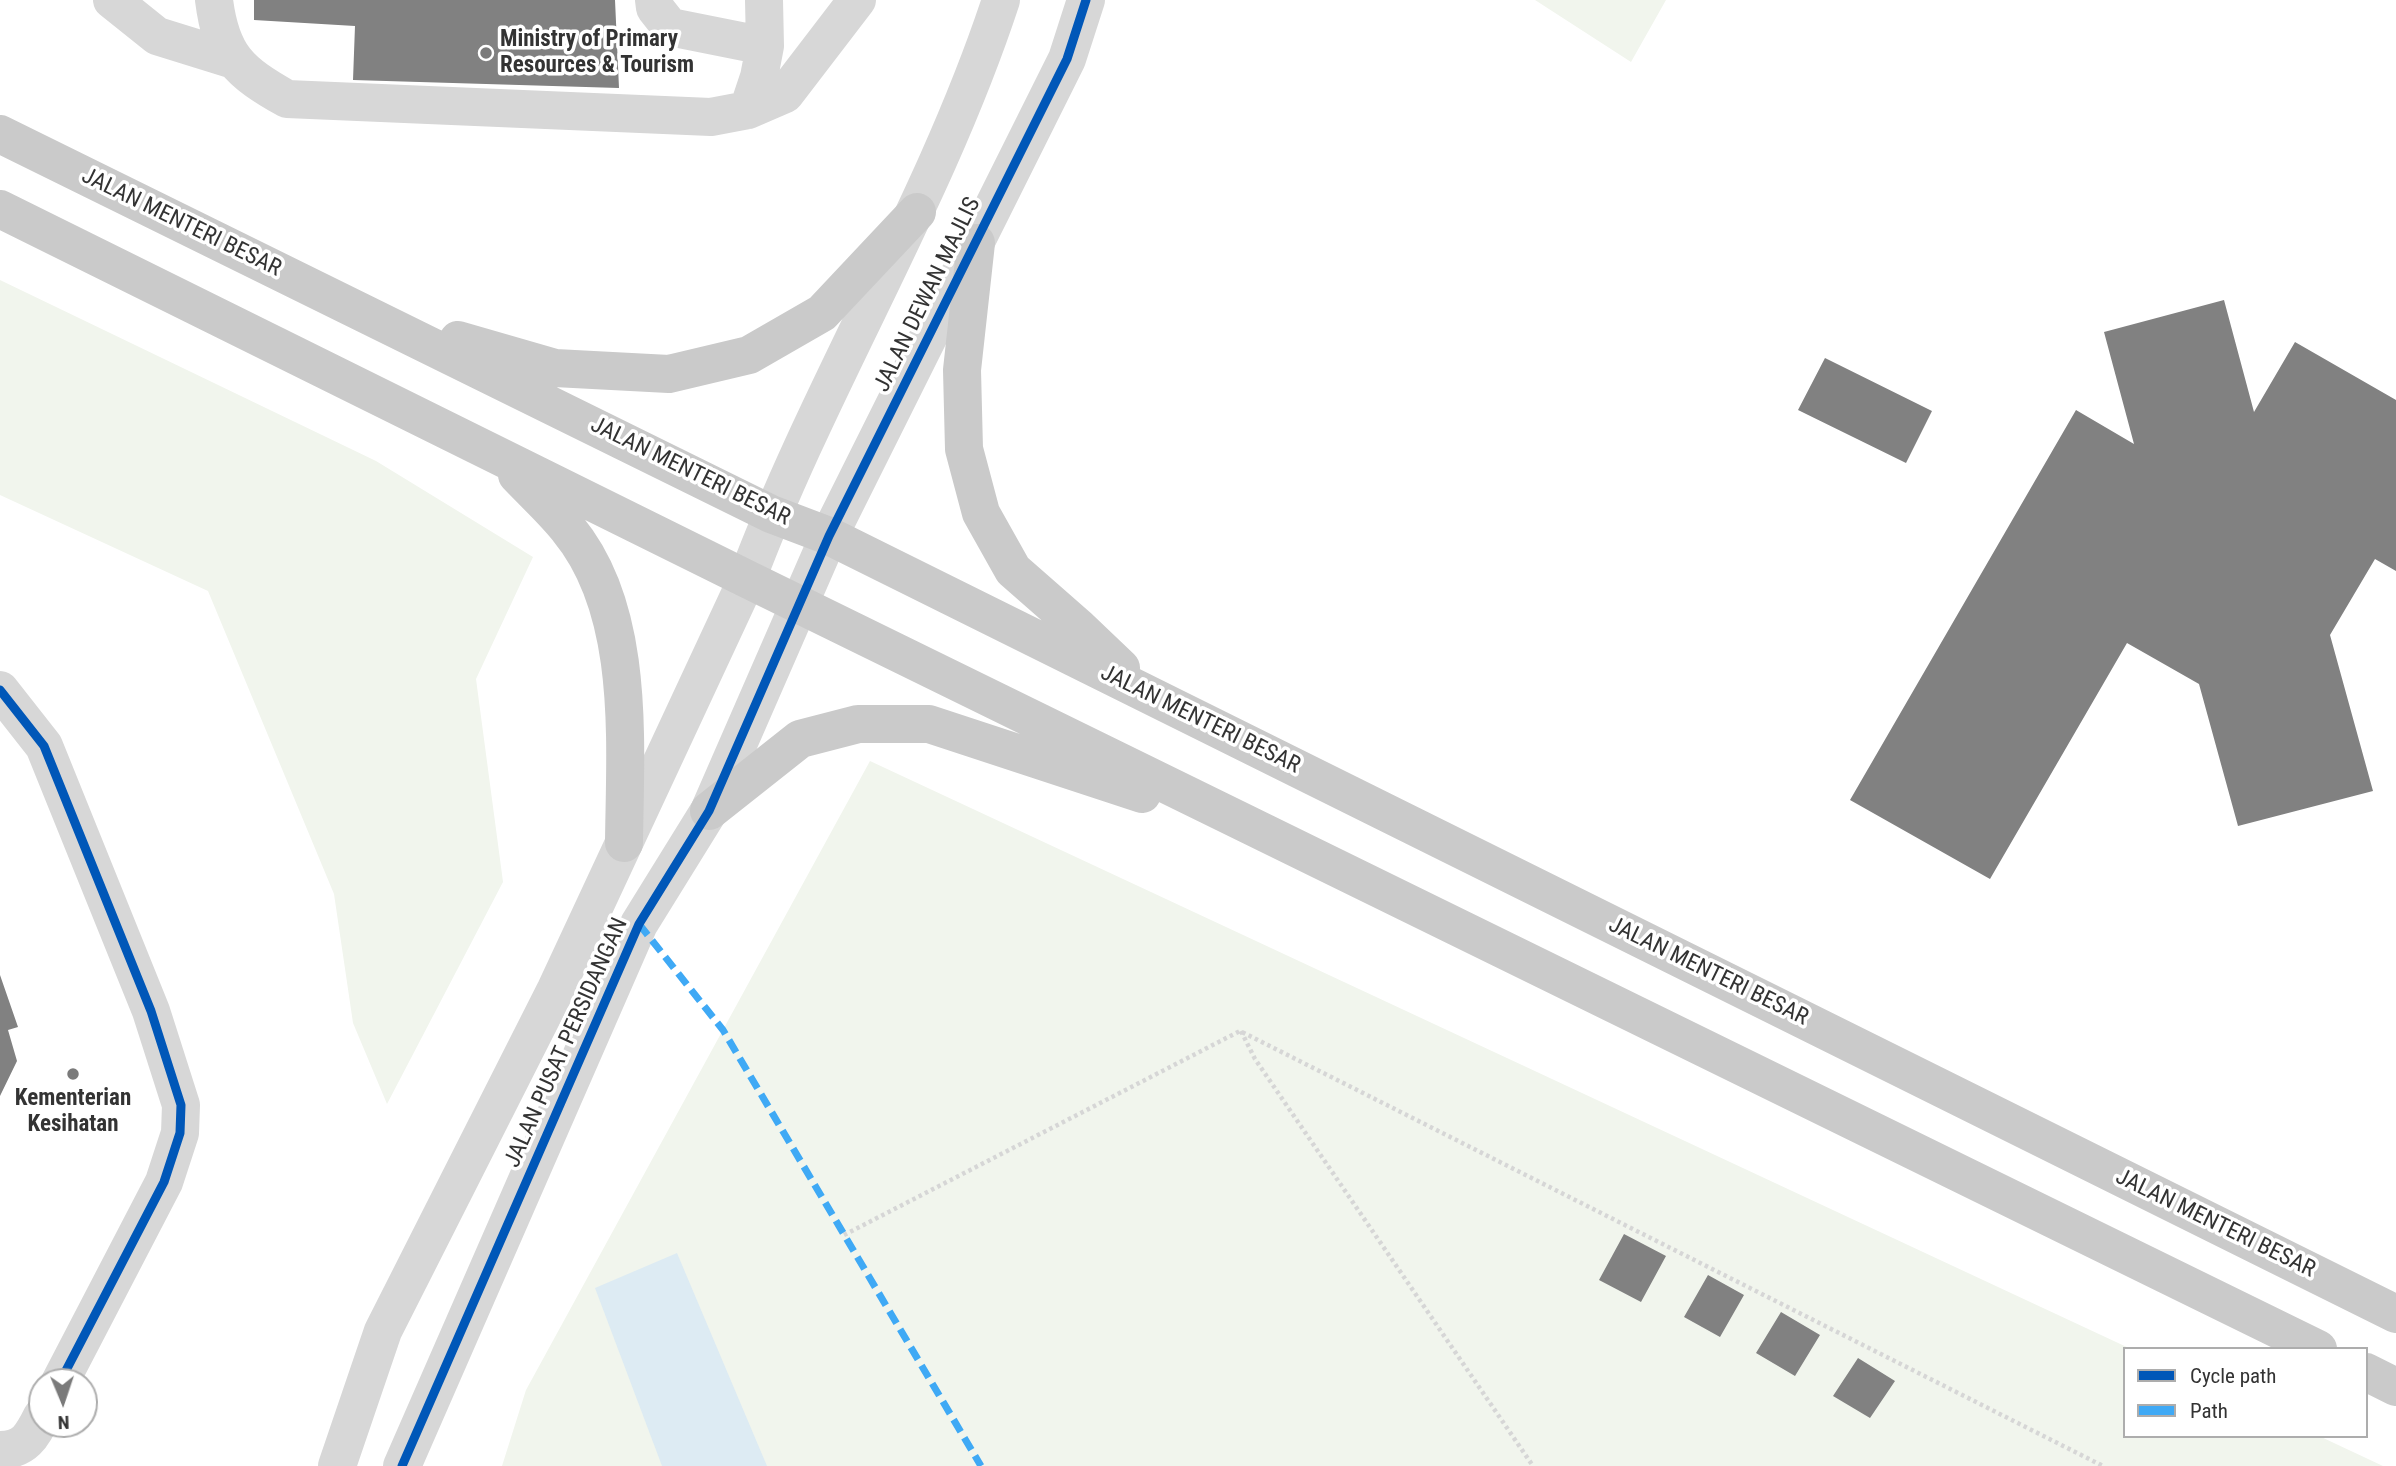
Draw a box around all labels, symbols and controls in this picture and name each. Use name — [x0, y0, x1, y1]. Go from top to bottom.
place label: Ministry of Primary Resources & Tourism — [500, 26, 694, 80]
marker: Ministry of Primary Resources & Tourism — [478, 45, 494, 61]
street label: JALAN MENTERI BESAR — [77, 163, 285, 283]
street label: JALAN DEWAN MAJLIS — [869, 193, 987, 397]
street label: JALAN MENTERI BESAR — [586, 412, 794, 532]
street label: JALAN MENTERI BESAR — [1096, 660, 1304, 780]
street label: JALAN MENTERI BESAR — [1604, 912, 1812, 1032]
street label: JALAN PUSAT PERSIDANGAN — [499, 914, 635, 1172]
marker: Kementerian Kesihatan — [65, 1066, 81, 1082]
place label: Kementerian Kesihatan — [15, 1085, 131, 1139]
street label: JALAN MENTERI BESAR — [2111, 1164, 2319, 1284]
legend — [2123, 1347, 2368, 1438]
text: Cycle path — [2190, 1364, 2276, 1388]
north arrow — [28, 1368, 98, 1438]
text: Path — [2190, 1399, 2228, 1423]
text: N — [57, 1411, 70, 1434]

